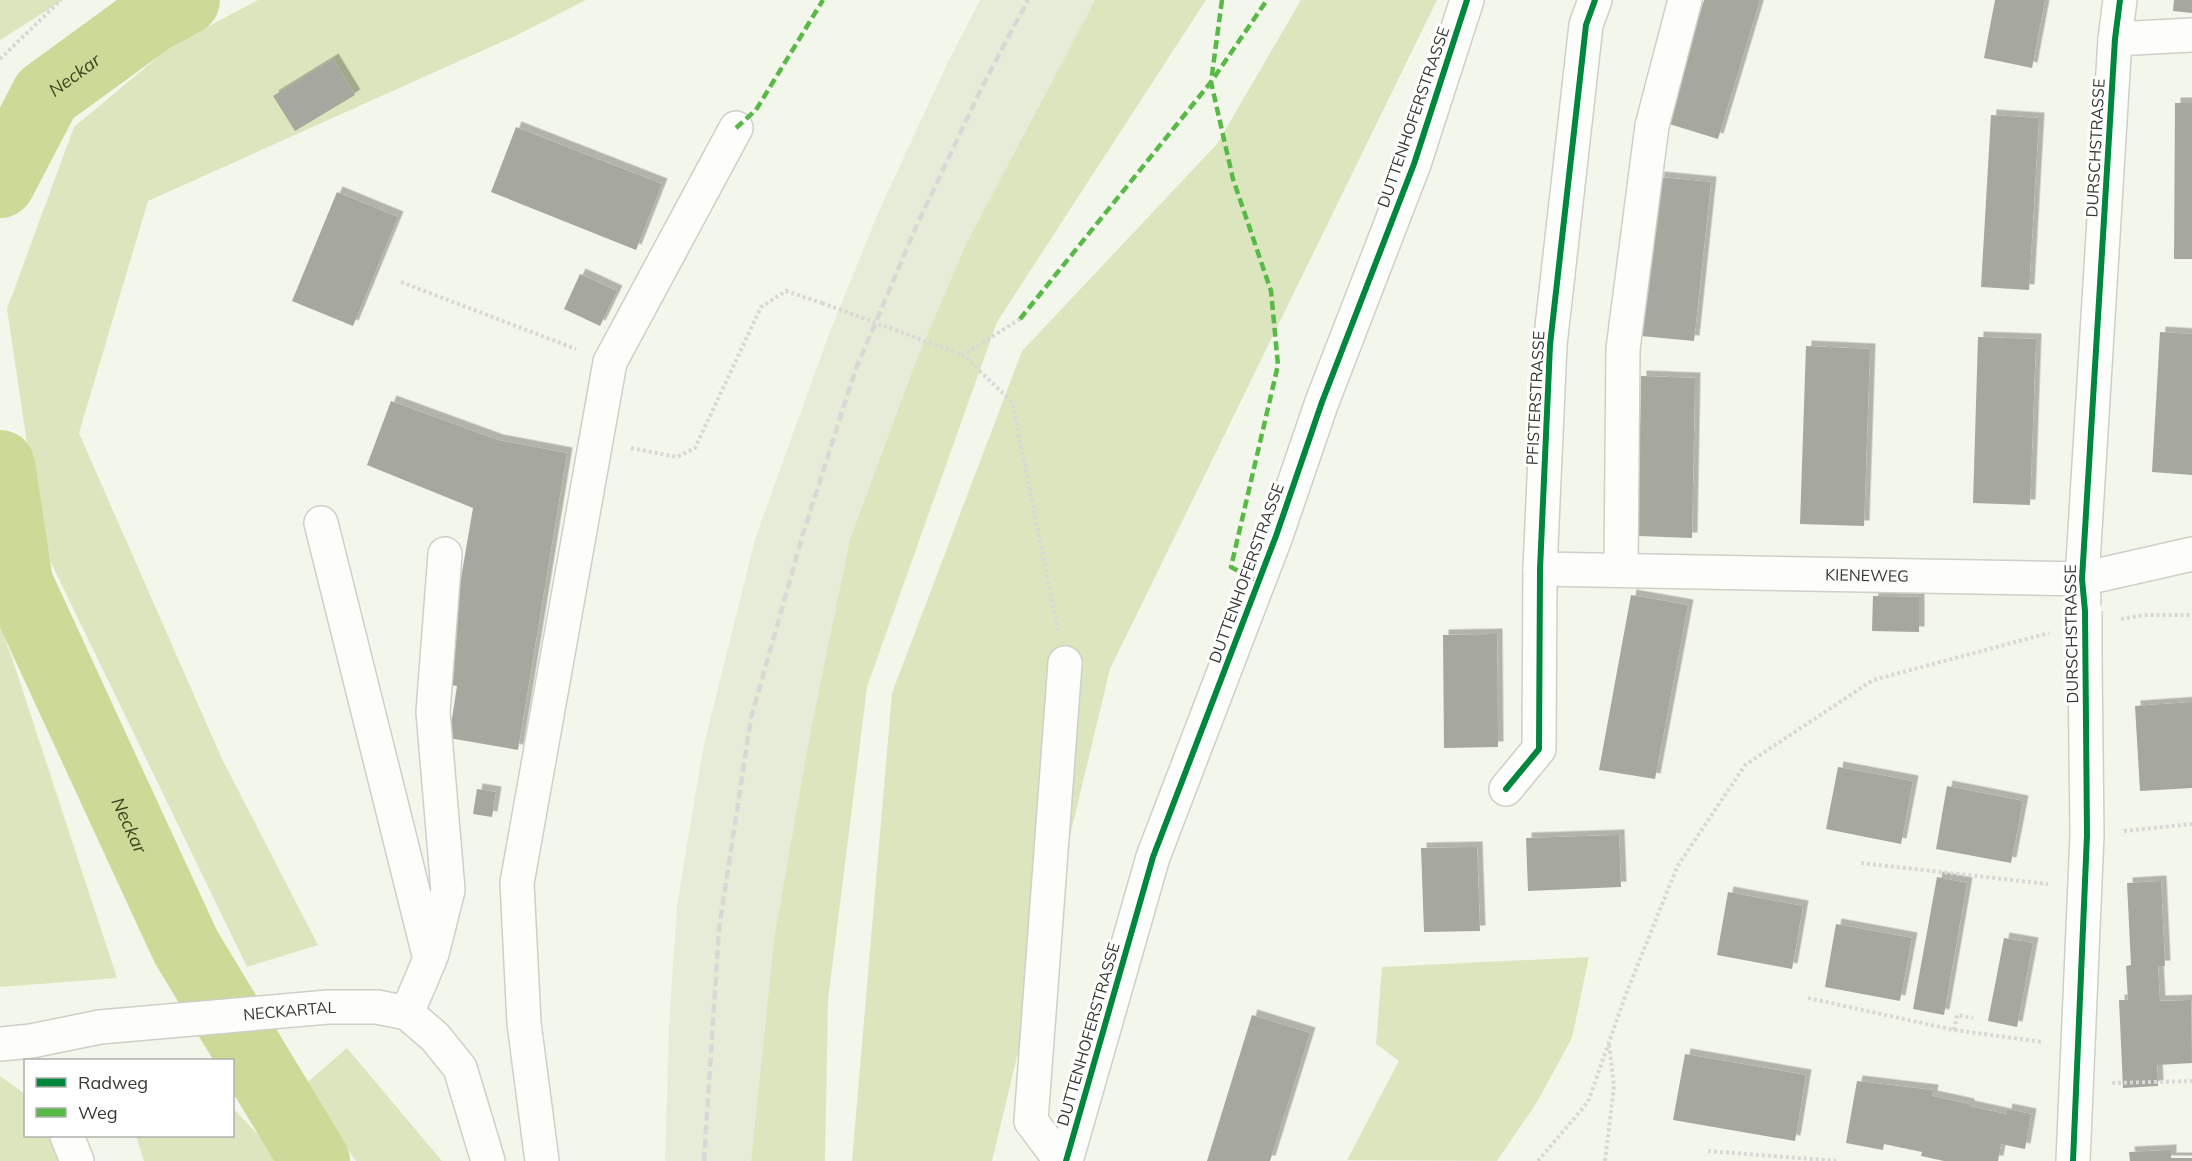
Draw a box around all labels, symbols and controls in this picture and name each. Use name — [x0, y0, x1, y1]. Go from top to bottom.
street label: DUTTENHOFERSTRASSE — [1373, 24, 1453, 210]
water label: Neckar — [44, 47, 106, 101]
street label: DURSCHSTRASSE — [2081, 78, 2109, 218]
street label: PFISTERSTRASSE — [1521, 330, 1549, 466]
street label: DUTTENHOFERSTRASSE — [1204, 480, 1288, 666]
street label: KIENEWEG — [1825, 564, 1909, 586]
street label: DURSCHSTRASSE — [2060, 564, 2082, 704]
water label: Neckar — [107, 794, 153, 858]
street label: DUTTENHOFERSTRASSE — [1052, 940, 1124, 1128]
street label: NECKARTAL — [242, 997, 337, 1024]
legend — [24, 1059, 234, 1137]
text: Radweg — [78, 1071, 148, 1094]
text: Weg — [78, 1101, 118, 1124]

